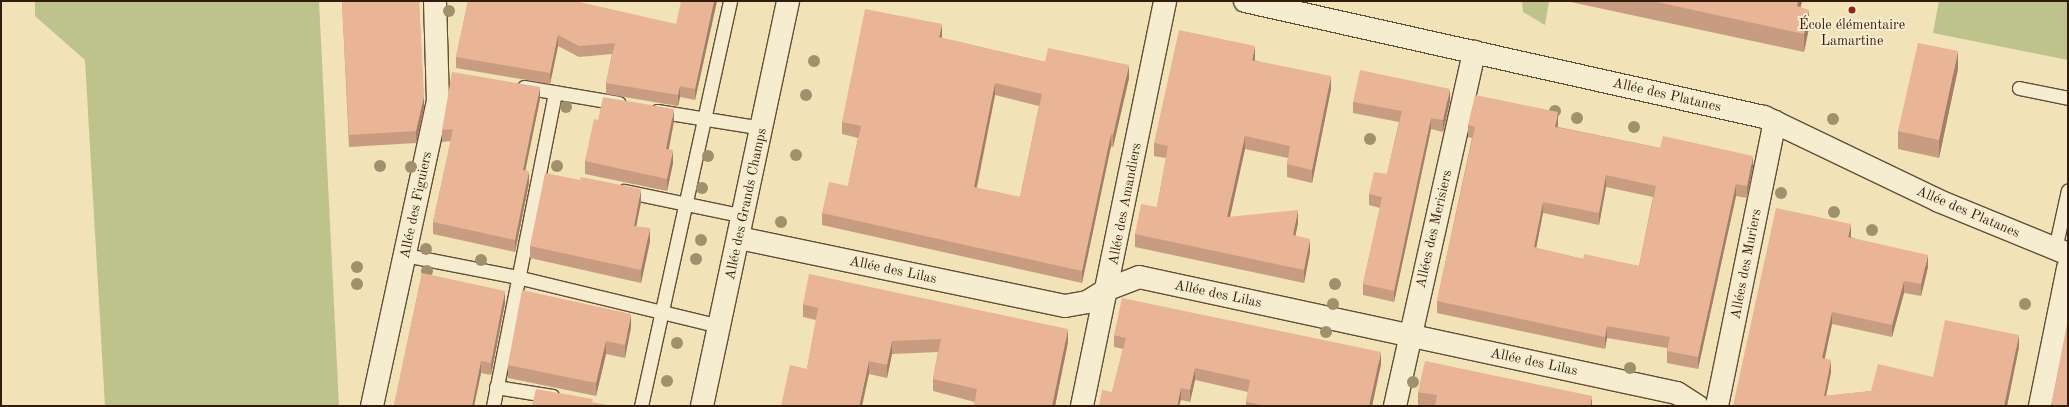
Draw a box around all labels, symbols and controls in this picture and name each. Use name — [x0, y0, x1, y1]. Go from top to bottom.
marker: École élémentaire Lamartine — [1847, 5, 1857, 15]
place label: École élémentaire Lamartine — [1799, 17, 1905, 50]
street label: Allée des Platanes — [1611, 74, 1723, 116]
street label: Allée des Grands Champs — [722, 127, 770, 281]
street label: Allée des Amandiers — [1105, 141, 1145, 267]
street label: Allée des Figuiers — [396, 150, 436, 260]
street label: Allées des Merisiers — [1412, 168, 1456, 290]
street label: Allée des Platanes — [1914, 183, 2022, 241]
street label: Allées des Muriers — [1727, 207, 1765, 321]
street label: Allée des Lilas — [848, 253, 938, 287]
street label: Allée des Lilas — [1173, 277, 1263, 311]
street label: Allée des Lilas — [1489, 345, 1579, 379]

